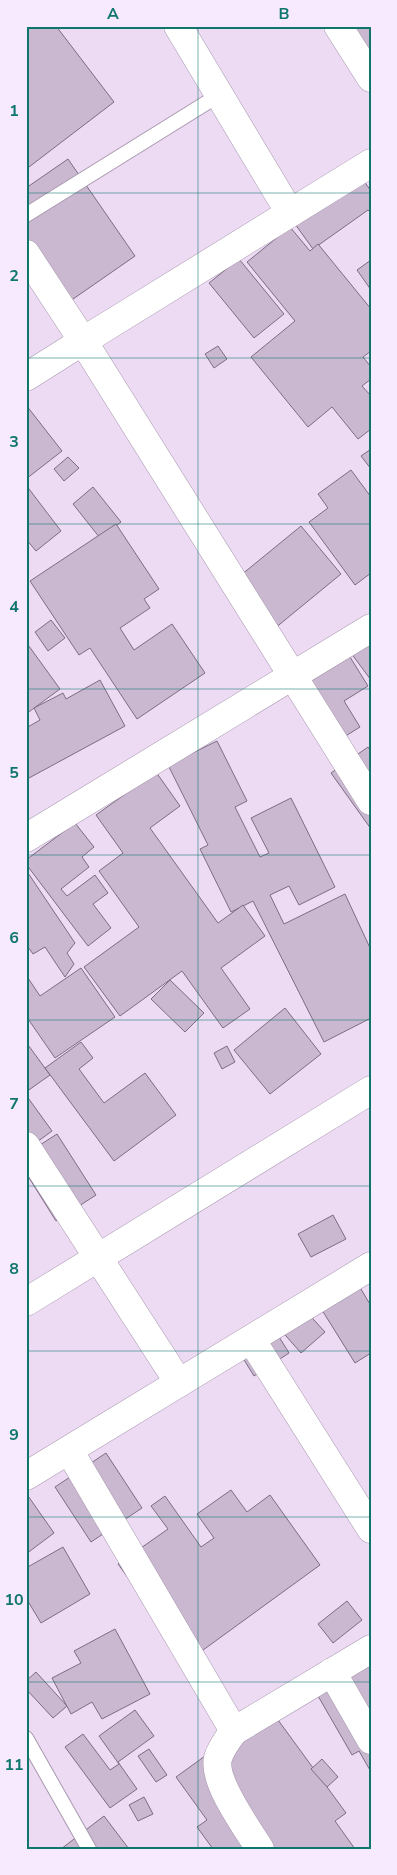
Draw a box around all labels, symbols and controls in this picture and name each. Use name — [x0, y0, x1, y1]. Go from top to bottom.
text: A — [107, 3, 119, 25]
text: B — [278, 3, 290, 25]
text: 1 — [9, 100, 19, 122]
text: 2 — [9, 265, 19, 287]
text: 3 — [9, 431, 19, 453]
text: 4 — [9, 596, 19, 618]
text: 5 — [9, 762, 19, 784]
text: 6 — [9, 927, 19, 949]
text: 7 — [9, 1093, 19, 1115]
text: 8 — [9, 1258, 19, 1280]
text: 9 — [9, 1424, 19, 1446]
text: 10 — [4, 1589, 24, 1611]
text: 11 — [4, 1754, 24, 1776]

